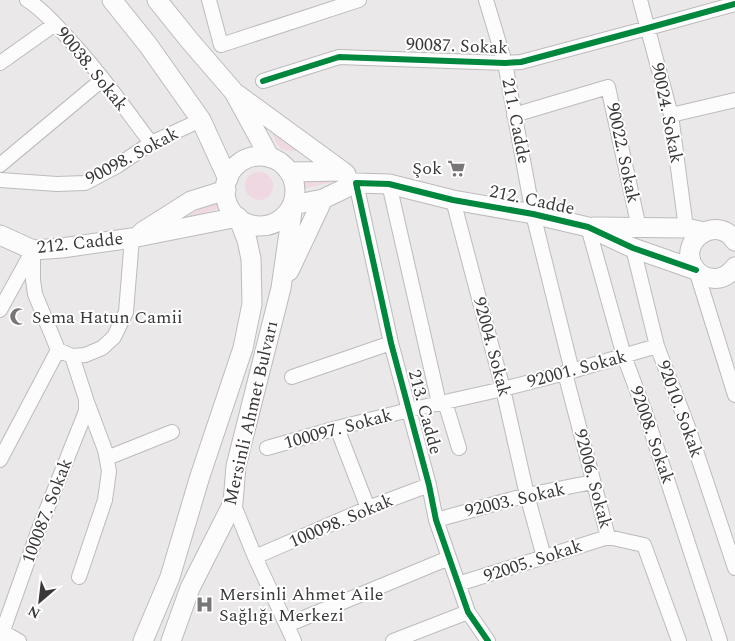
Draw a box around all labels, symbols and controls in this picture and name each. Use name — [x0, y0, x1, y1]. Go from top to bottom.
street label: 90038. Sokak — [49, 21, 135, 117]
street label: 90087. Sokak — [405, 31, 509, 61]
street label: 90024. Sokak — [644, 60, 690, 166]
street label: 211. Cadde — [494, 76, 538, 166]
street label: 90022. Sokak — [599, 100, 647, 206]
street label: 90098. Sokak — [81, 120, 183, 192]
place label: Şok — [412, 155, 442, 182]
supermarket icon: Şok — [446, 158, 466, 178]
street label: 212. Cadde — [487, 178, 577, 222]
street label: 212. Cadde — [35, 225, 125, 261]
street label: 92004. Sokak — [466, 294, 518, 400]
place label: Sema Hatun Camii — [32, 304, 183, 331]
mosque icon: Sema Hatun Camii — [8, 307, 28, 327]
street label: Mersinli Ahmet Bulvarı — [217, 318, 285, 508]
street label: 92001. Sokak — [524, 343, 630, 395]
street label: 92010. Sokak — [650, 356, 710, 462]
street label: 213. Cadde — [401, 367, 449, 457]
street label: 92008. Sokak — [623, 382, 681, 488]
street label: 100097. Sokak — [281, 402, 395, 456]
street label: 92006. Sokak — [567, 426, 619, 532]
street label: 100087. Sokak — [14, 454, 80, 568]
street label: 92003. Sokak — [462, 475, 568, 525]
street label: 100098. Sokak — [285, 487, 397, 555]
street label: 92005. Sokak — [480, 532, 586, 590]
north arrow — [15, 576, 65, 626]
place label: Mersinli Ahmet Aile Sağlığı Merkezi — [219, 581, 383, 629]
hospital icon: Mersinli Ahmet Aile Sağlığı Merkezi — [195, 594, 215, 614]
text: N — [24, 600, 44, 624]

